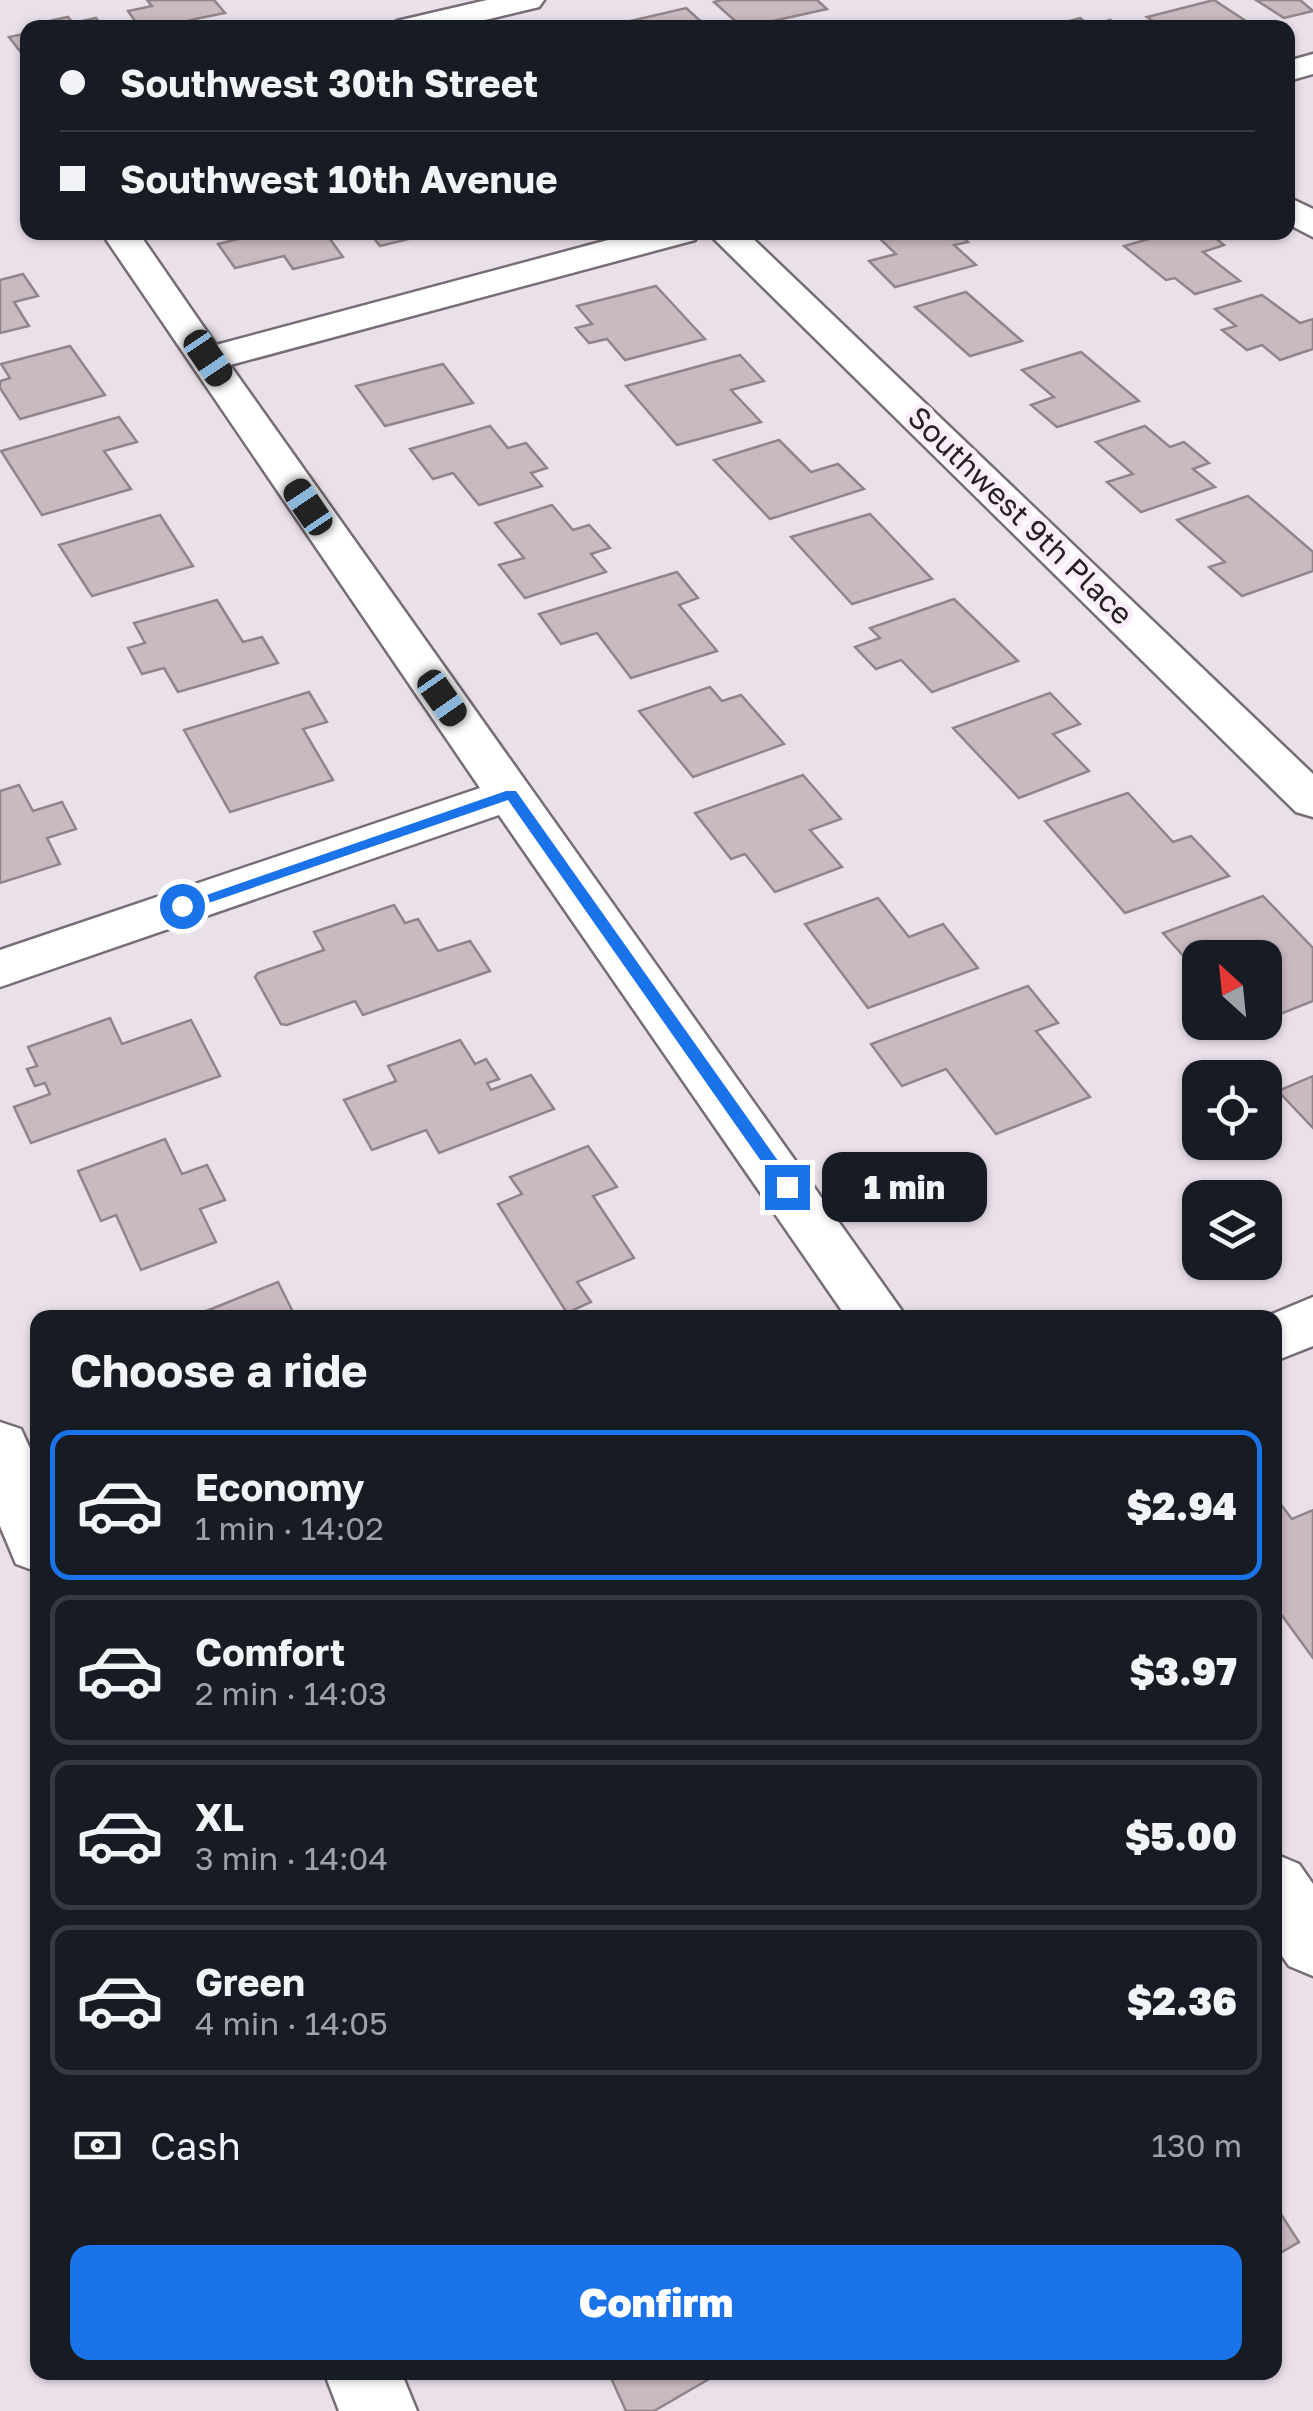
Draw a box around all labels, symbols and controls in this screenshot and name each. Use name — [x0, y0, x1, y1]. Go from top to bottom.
text: Southwest 30th Street — [120, 60, 538, 105]
text: Southwest 10th Avenue — [120, 156, 558, 201]
car — [179, 325, 237, 391]
street label: Southwest 9th Place — [901, 399, 1141, 632]
car — [279, 474, 337, 540]
car — [413, 665, 471, 731]
route start — [160, 884, 205, 929]
north arrow — [1182, 940, 1282, 1040]
map controls — [1182, 940, 1282, 1280]
button: locate — [1182, 1060, 1282, 1160]
callout: 1 min — [822, 1152, 987, 1222]
route end — [765, 1165, 810, 1210]
text: 1 min — [864, 1168, 945, 1206]
button: layers — [1182, 1180, 1282, 1280]
text: Choose a ride — [70, 1343, 368, 1397]
icon: car — [75, 1460, 165, 1550]
text: Economy — [195, 1464, 364, 1509]
text: $2.94 — [1127, 1483, 1237, 1528]
text: 1 min · 14:02 — [195, 1509, 384, 1547]
icon: car — [75, 1625, 165, 1715]
text: Comfort — [195, 1629, 345, 1674]
text: $3.97 — [1130, 1648, 1237, 1693]
text: 2 min · 14:03 — [195, 1674, 387, 1712]
icon: car — [75, 1790, 165, 1880]
text: XL — [195, 1794, 244, 1839]
text: $5.00 — [1125, 1813, 1237, 1858]
text: 3 min · 14:04 — [195, 1839, 388, 1877]
icon: car — [75, 1955, 165, 2045]
text: Green — [195, 1959, 305, 2004]
text: $2.36 — [1127, 1978, 1237, 2023]
text: 4 min · 14:05 — [195, 2004, 388, 2042]
icon: cash — [70, 2118, 125, 2173]
text: Cash — [150, 2123, 241, 2168]
text: 130 m — [1152, 2126, 1242, 2164]
button: Confirm — [70, 2245, 1242, 2360]

